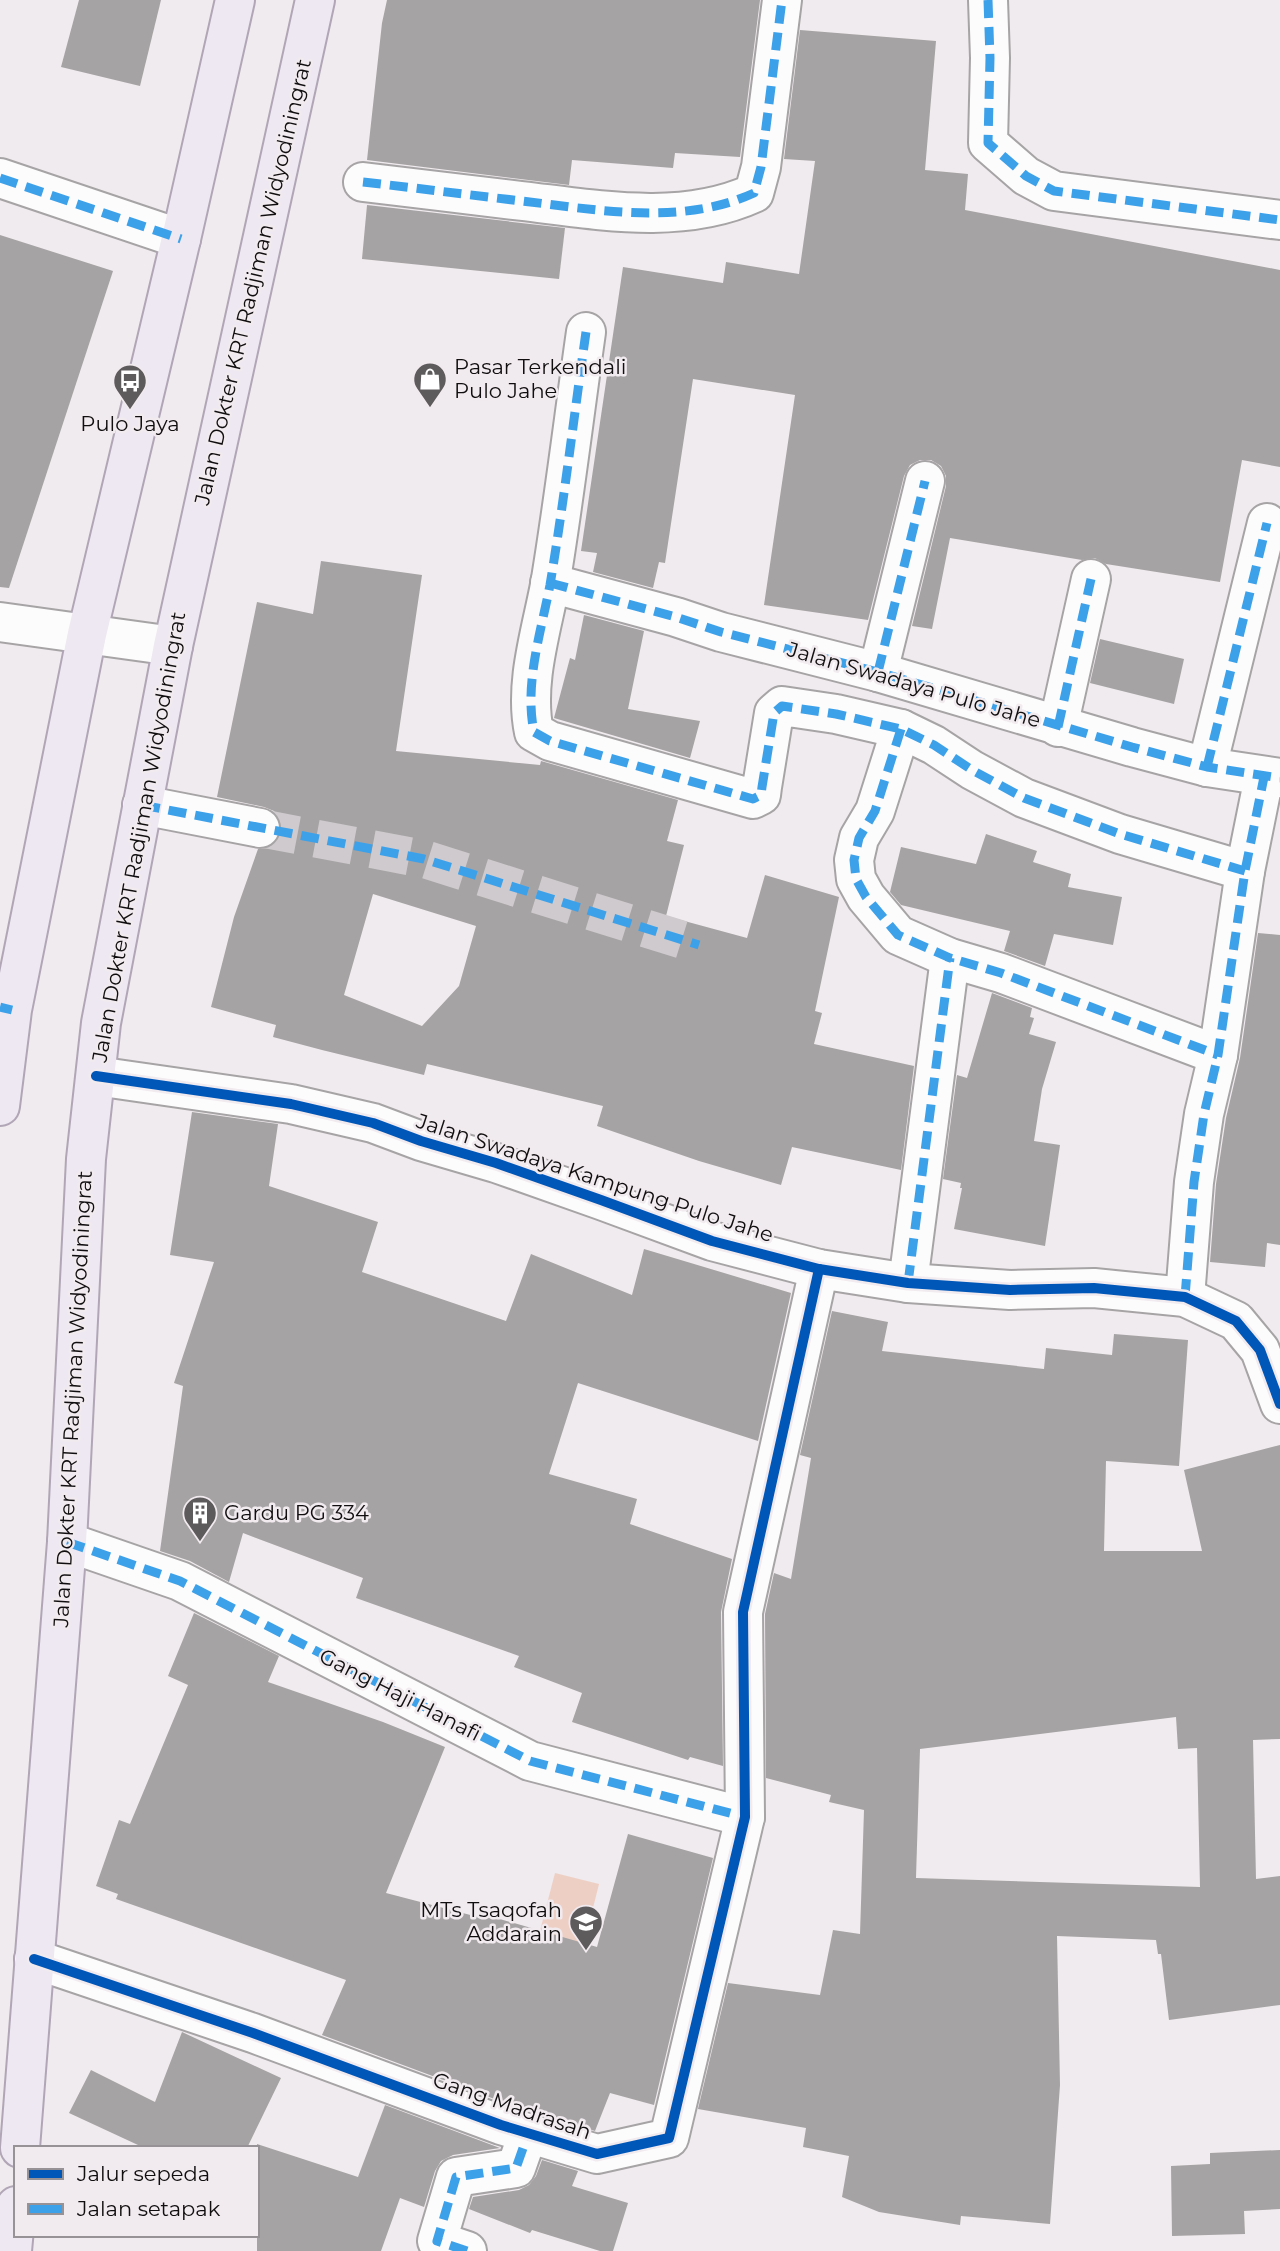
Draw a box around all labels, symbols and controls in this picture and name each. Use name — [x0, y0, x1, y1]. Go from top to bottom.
street label: Jalan Dokter KRT Radjiman Widyodiningrat — [189, 56, 316, 508]
place label: Pasar Terkendali Pulo Jahe — [454, 354, 626, 403]
shop icon: Pasar Terkendali Pulo Jahe — [411, 360, 449, 409]
bus stop icon: Pulo Jaya — [111, 362, 149, 411]
place label: Pulo Jaya — [80, 411, 180, 436]
street label: Jalan Dokter KRT Radjiman Widyodiningrat — [86, 610, 191, 1065]
street label: Jalan Swadaya Pulo Jahe — [784, 636, 1044, 733]
street label: Jalan Swadaya Kampung Pulo Jahe — [413, 1108, 777, 1247]
street label: Jalan Dokter KRT Radjiman Widyodiningrat — [48, 1170, 97, 1629]
building icon: Gardu PG 334 — [181, 1494, 219, 1543]
place label: Gardu PG 334 — [224, 1500, 369, 1525]
street label: Gang Haji Hanafi — [315, 1643, 485, 1746]
place label: MTs Tsaqofah Addarain — [420, 1897, 562, 1946]
school or university icon: MTs Tsaqofah Addarain — [567, 1903, 605, 1952]
street label: Gang Madrasah — [430, 2067, 595, 2144]
legend — [14, 2146, 259, 2237]
text: Jalur sepeda — [76, 2161, 210, 2186]
text: Jalan setapak — [76, 2196, 221, 2221]

